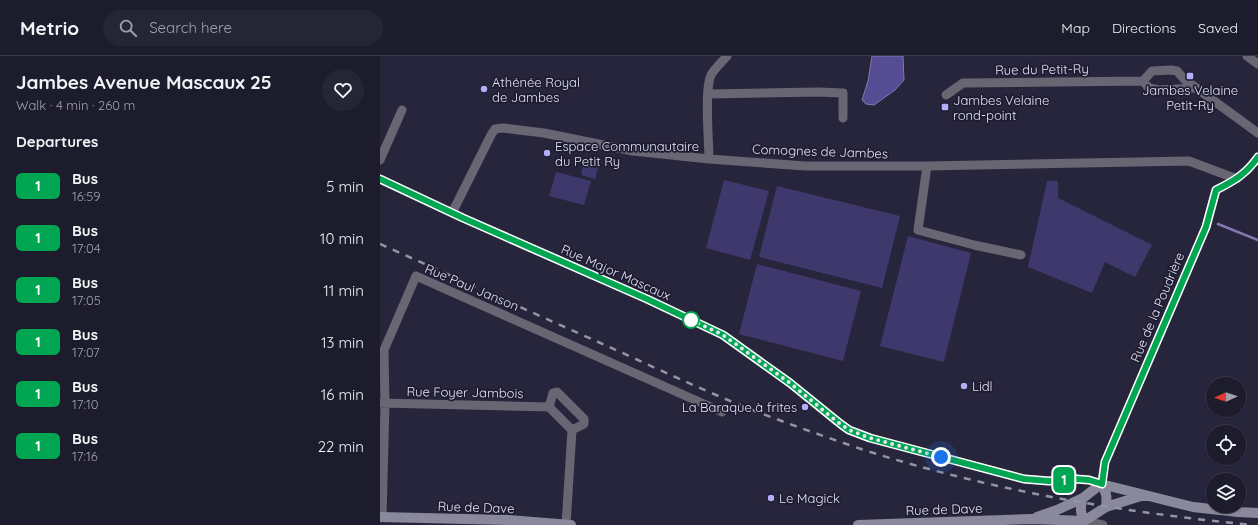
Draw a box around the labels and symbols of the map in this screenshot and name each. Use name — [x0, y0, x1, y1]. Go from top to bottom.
street label: Rue du Petit-Ry — [995, 60, 1089, 78]
marker: Jambes Velaine Petit-Ry — [1185, 71, 1195, 81]
place label: Athénée Royal de Jambes — [492, 74, 580, 105]
place label: Jambes Velaine Petit-Ry — [1142, 82, 1238, 113]
marker: Athénée Royal de Jambes — [479, 84, 489, 94]
place label: Jambes Velaine rond-point — [953, 92, 1049, 123]
marker: Jambes Velaine rond-point — [940, 102, 950, 112]
place label: Espace Communautaire du Petit Ry — [555, 138, 699, 169]
street label: Comognes de Jambes — [752, 141, 888, 161]
marker: Espace Communautaire du Petit Ry — [542, 148, 552, 158]
street label: Rue Major Mascaux — [559, 241, 673, 303]
street label: Rue de la Poudrière — [1127, 250, 1187, 364]
street label: Rue Paul Janson — [423, 260, 521, 314]
unlabelled marker — [682, 311, 700, 329]
north arrow — [1206, 377, 1246, 417]
place label: Lidl — [972, 378, 993, 394]
marker: Lidl — [959, 381, 969, 391]
street label: Rue Foyer Jambois — [406, 383, 524, 401]
place label: La Baraque à frites — [682, 399, 797, 415]
marker: La Baraque à frites — [800, 402, 810, 412]
your location — [931, 447, 951, 467]
line badge: 1 — [1051, 467, 1077, 493]
place label: Le Magick — [779, 490, 840, 506]
marker: Le Magick — [766, 493, 776, 503]
street label: Rue de Dave — [437, 498, 515, 516]
street label: Rue de Dave — [905, 500, 983, 518]

